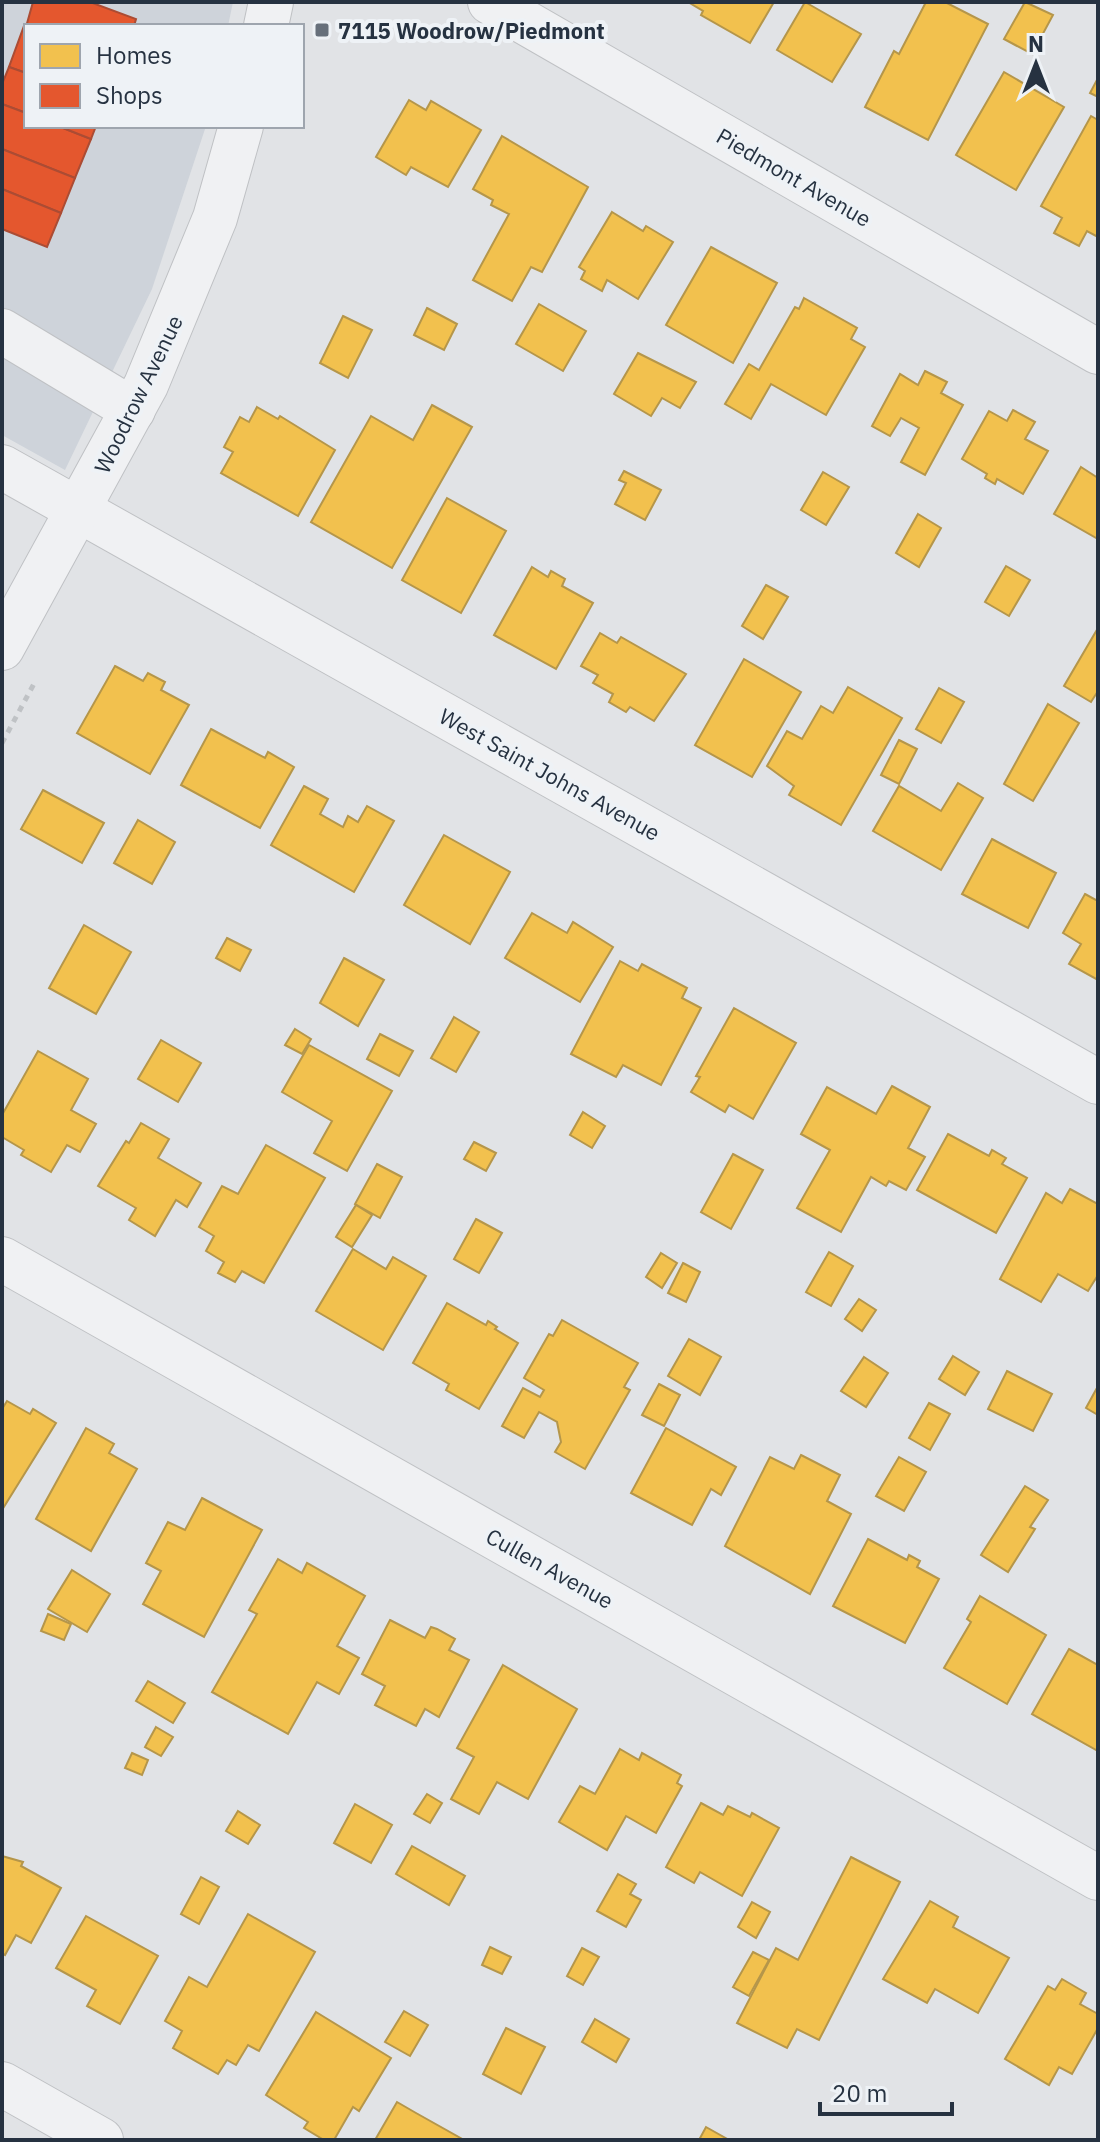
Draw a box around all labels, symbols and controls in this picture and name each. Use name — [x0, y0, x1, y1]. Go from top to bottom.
place label: 7115 Woodrow/Piedmont — [338, 16, 605, 45]
marker: 7115 Woodrow/Piedmont — [313, 21, 331, 39]
legend — [24, 24, 304, 128]
north arrow — [996, 24, 1076, 104]
text: N — [1028, 29, 1044, 58]
text: Homes — [96, 39, 172, 71]
text: Shops — [96, 79, 163, 111]
street label: Piedmont Avenue — [711, 121, 877, 233]
street label: Woodrow Avenue — [87, 310, 189, 478]
street label: West Saint Johns Avenue — [434, 701, 666, 847]
street label: Cullen Avenue — [481, 1521, 619, 1615]
scale bar — [820, 2066, 952, 2116]
text: 20 m — [832, 2077, 887, 2109]

